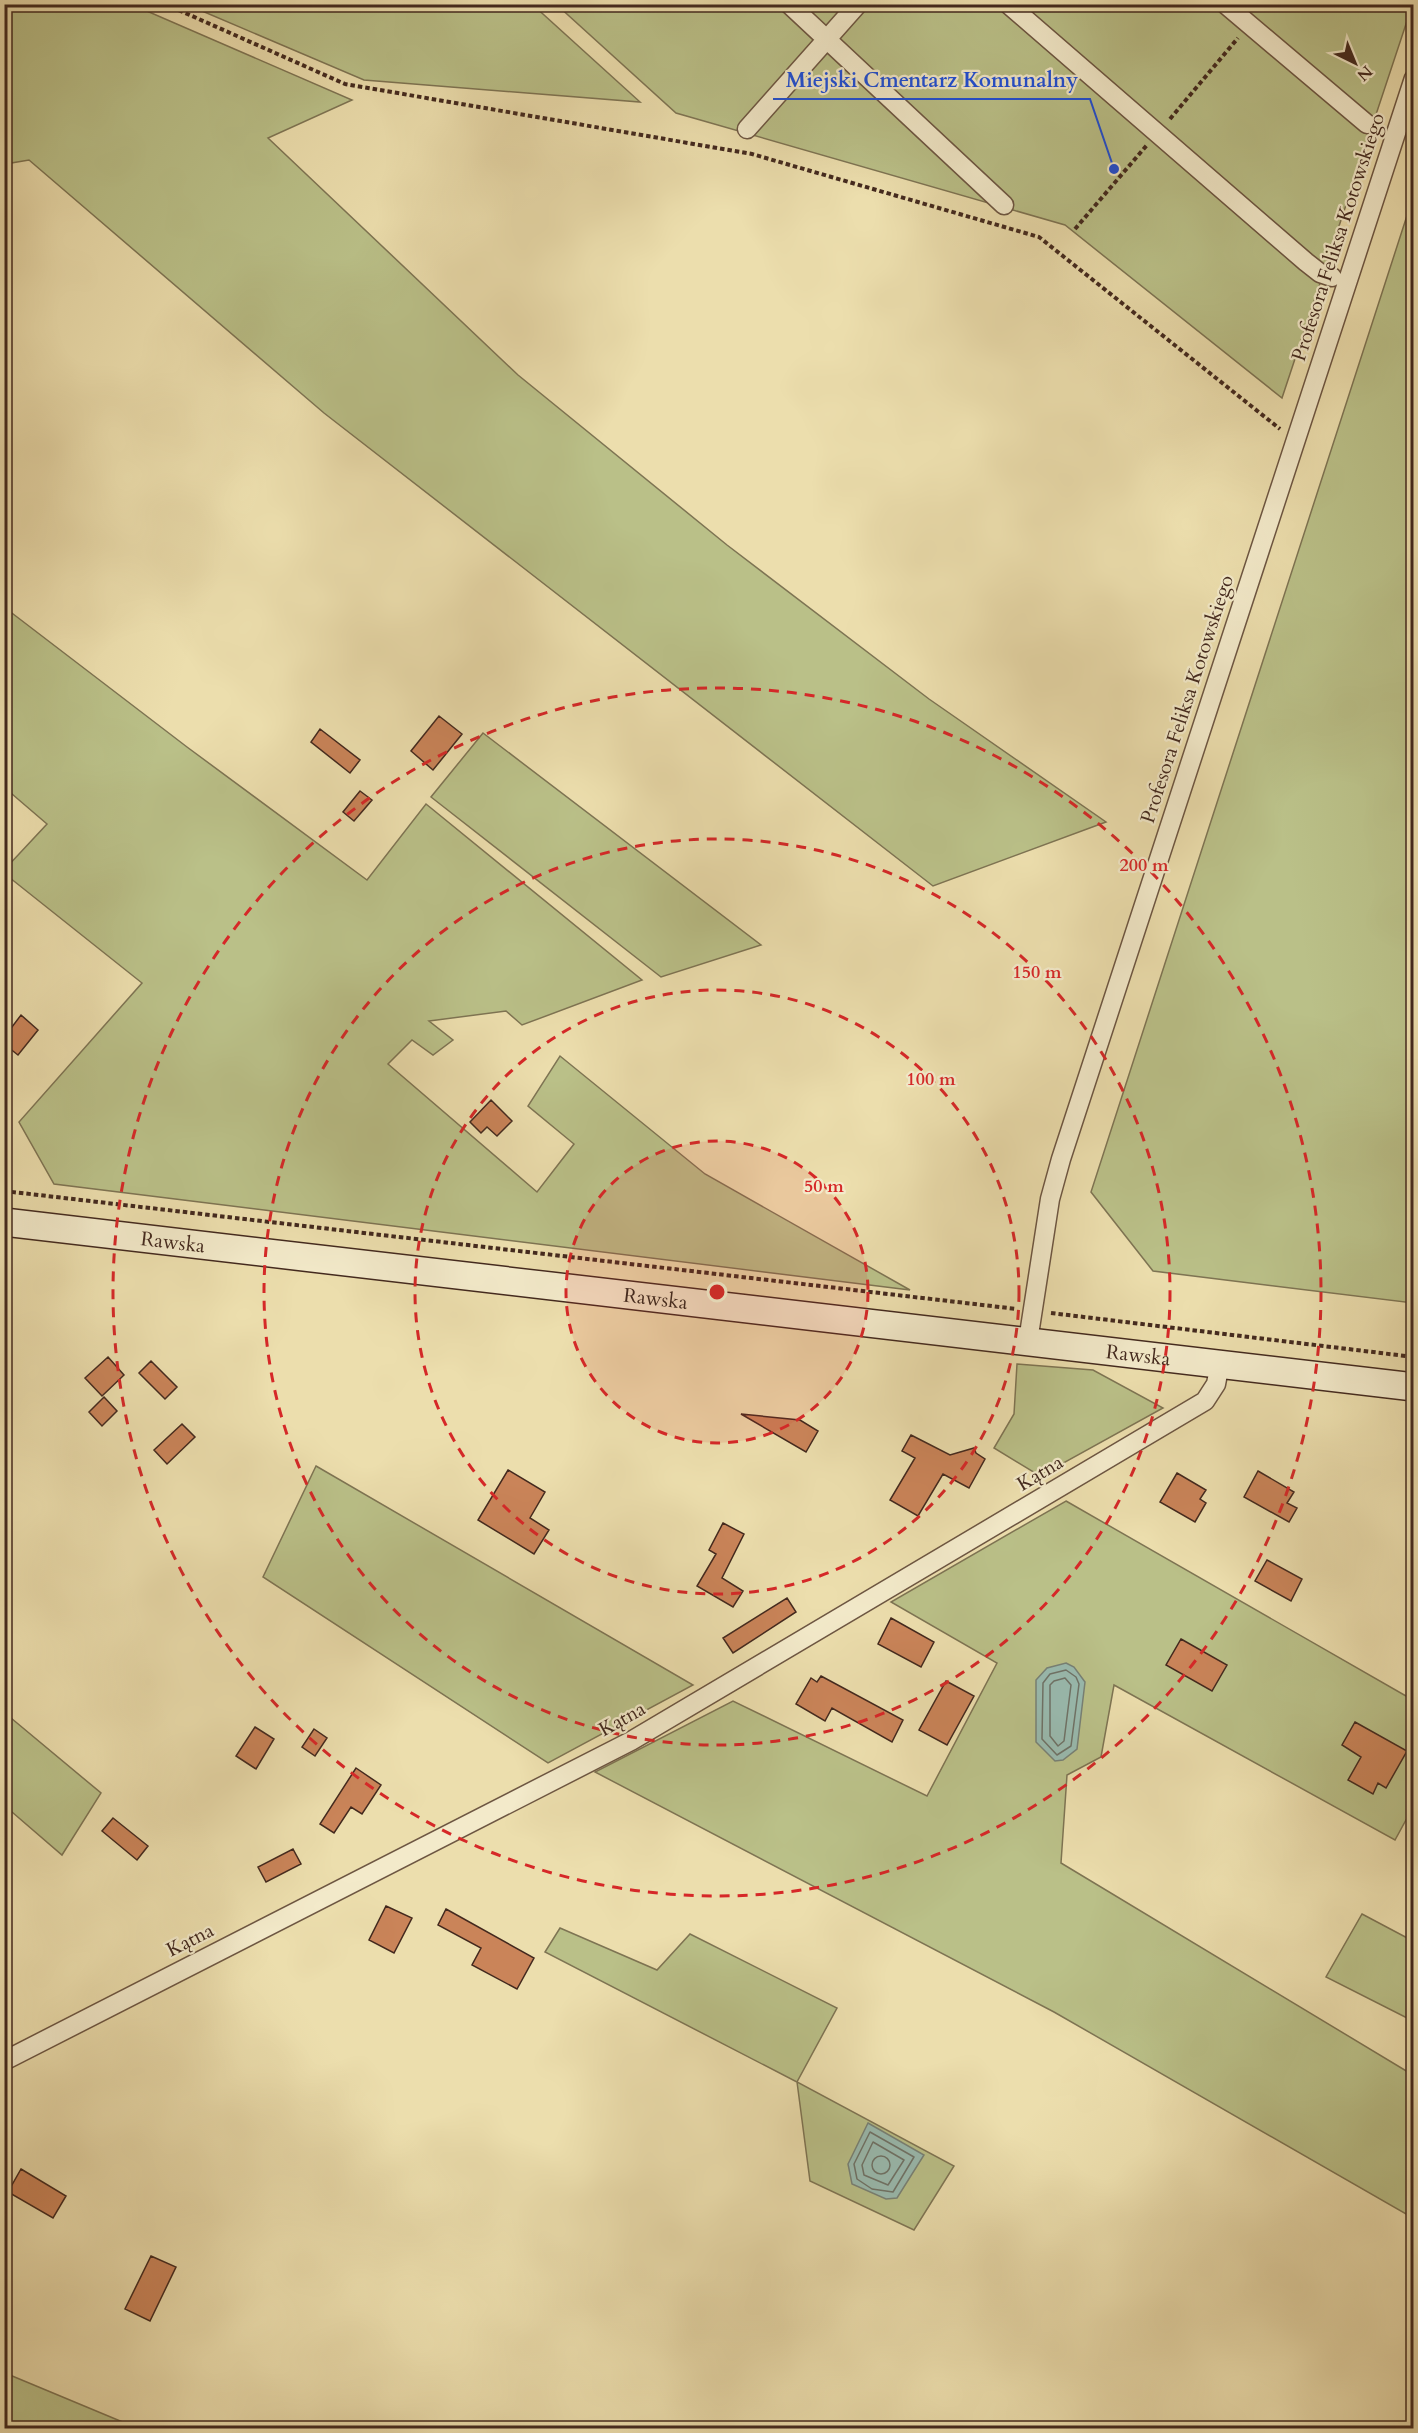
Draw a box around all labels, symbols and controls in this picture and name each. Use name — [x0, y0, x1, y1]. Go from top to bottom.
north arrow — [1325, 33, 1385, 93]
callout: Miejski Cmentarz Komunalny — [773, 60, 1090, 99]
text: N — [1352, 60, 1377, 86]
text: Miejski Cmentarz Komunalny — [786, 66, 1078, 95]
street label: Profesora Feliksa Kotowskiego — [1285, 109, 1391, 365]
street label: Profesora Feliksa Kotowskiego — [1134, 571, 1240, 827]
text: 200 m — [1119, 853, 1169, 878]
text: 150 m — [1012, 960, 1062, 985]
text: 100 m — [906, 1067, 956, 1092]
text: 50 m — [804, 1174, 844, 1199]
street label: Rawska — [139, 1225, 207, 1259]
street label: Rawska — [622, 1281, 690, 1315]
centre of rings — [707, 1282, 727, 1302]
street label: Rawska — [1105, 1338, 1172, 1372]
street label: Kątna — [1012, 1448, 1069, 1497]
street label: Kątna — [594, 1695, 651, 1743]
street label: Kątna — [162, 1917, 219, 1963]

